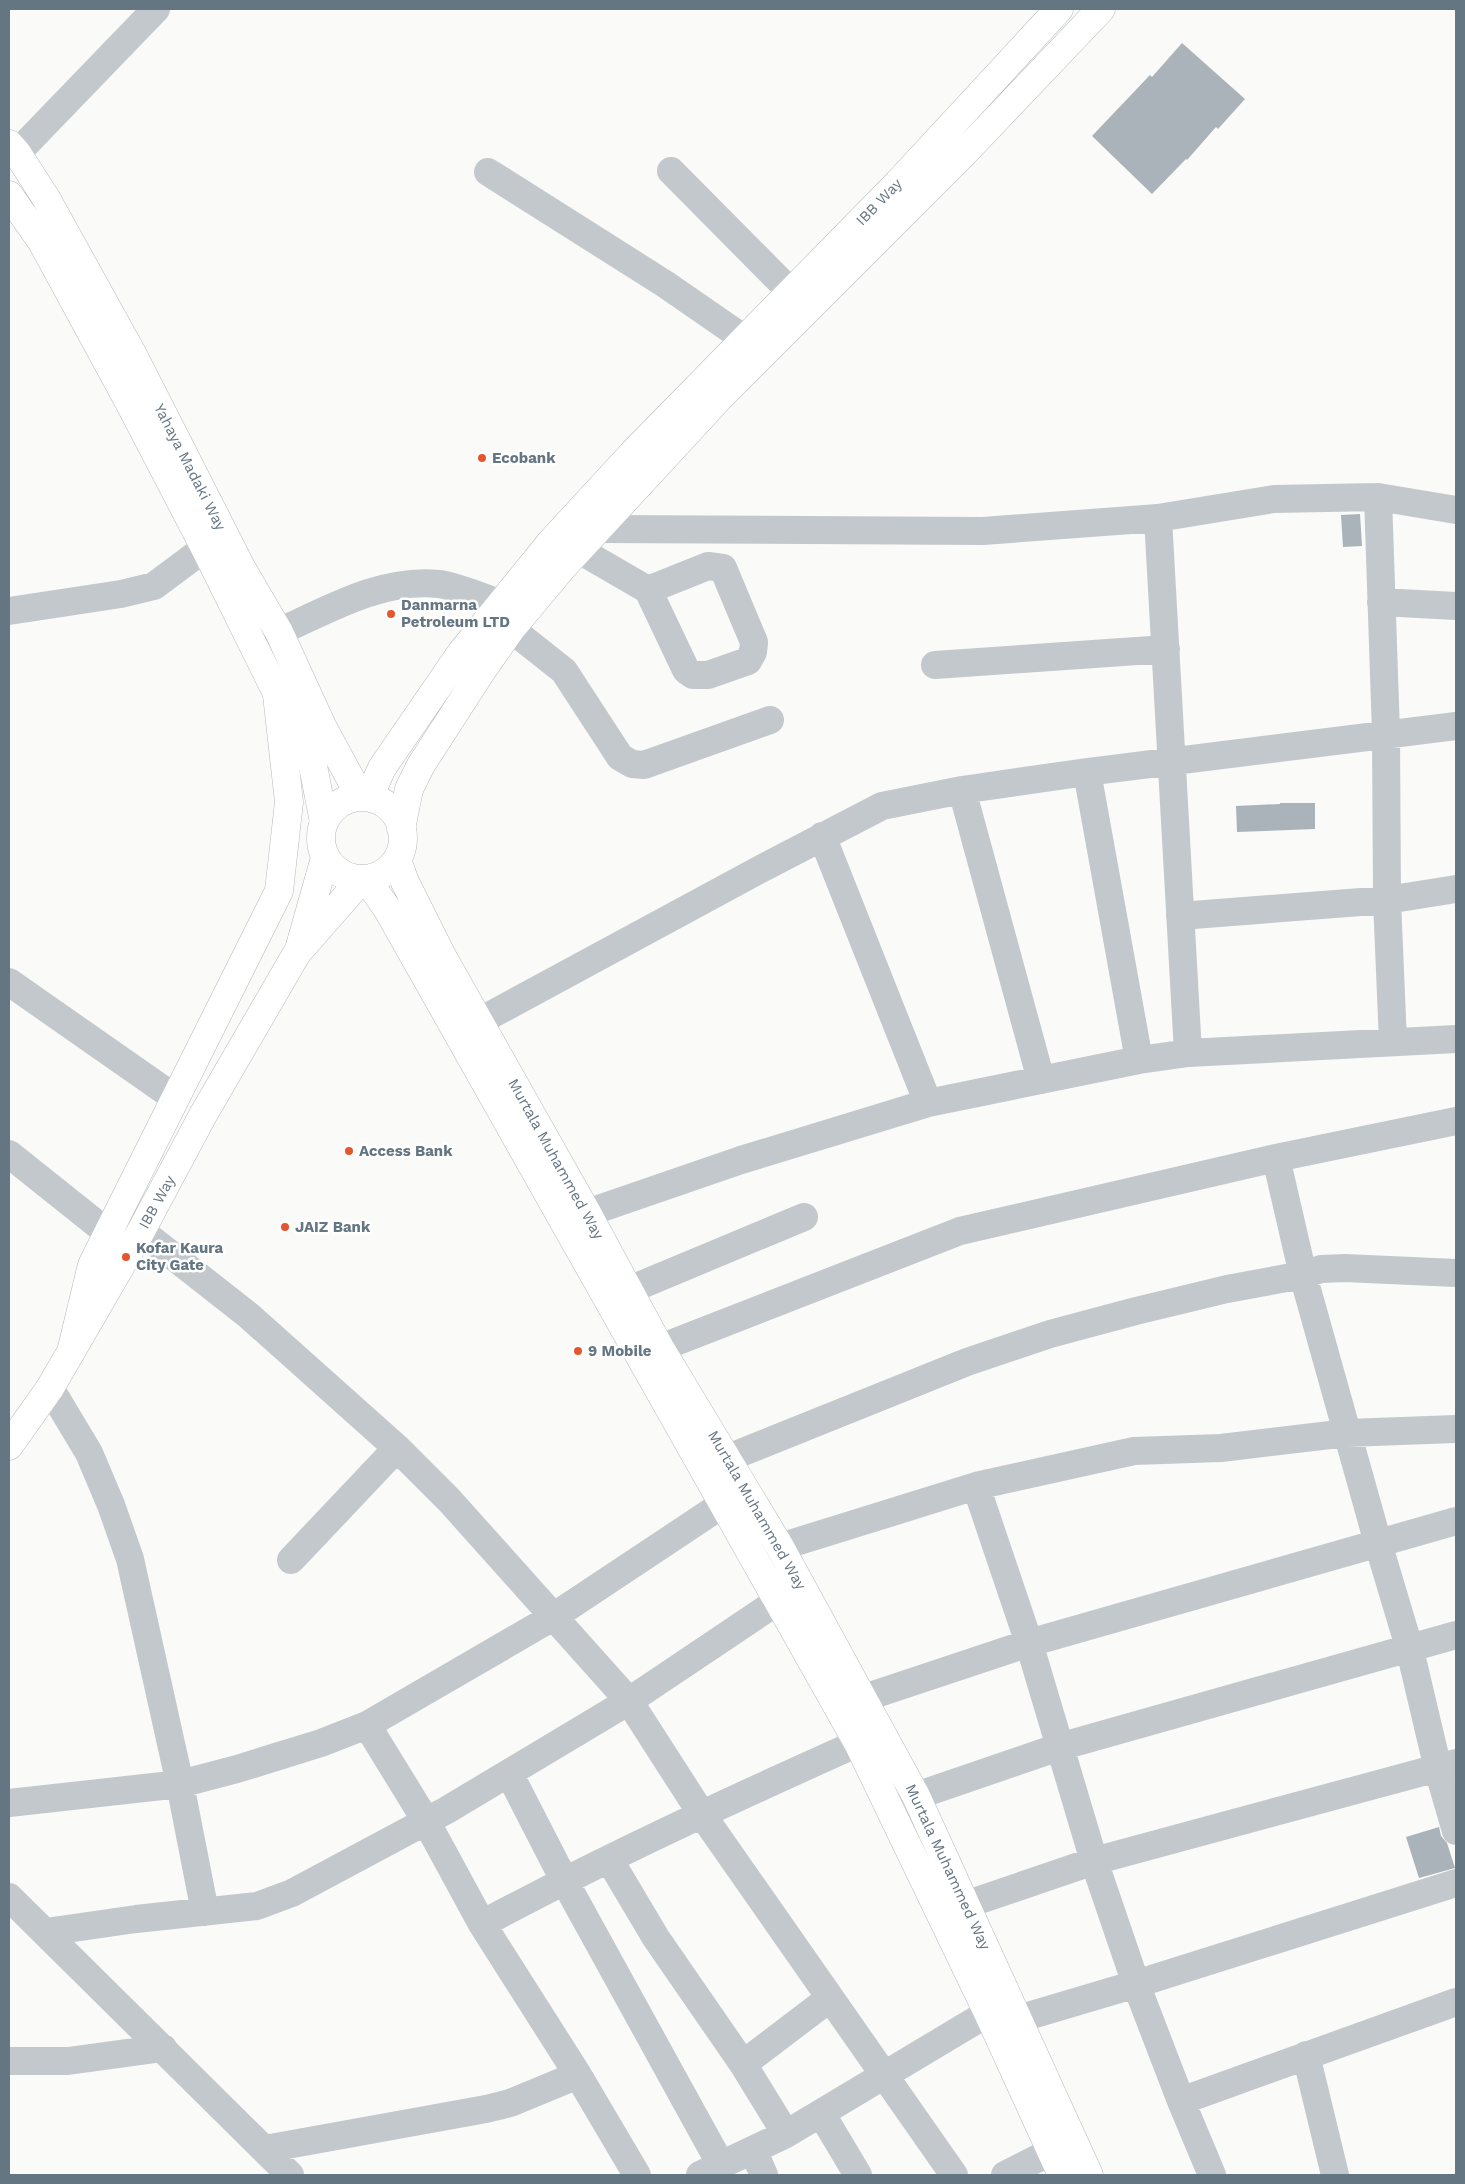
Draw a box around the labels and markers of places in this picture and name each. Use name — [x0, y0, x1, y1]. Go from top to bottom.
place label: Ecobank — [492, 449, 556, 467]
marker: Ecobank — [476, 452, 488, 464]
place label: Danmarna Petroleum LTD — [401, 596, 510, 631]
marker: Danmarna Petroleum LTD — [385, 608, 397, 620]
place label: Access Bank — [359, 1142, 453, 1160]
marker: Access Bank — [343, 1145, 355, 1157]
place label: JAIZ Bank — [295, 1218, 371, 1236]
marker: JAIZ Bank — [279, 1221, 291, 1233]
place label: Kofar Kaura City Gate — [136, 1239, 224, 1274]
marker: Kofar Kaura City Gate — [120, 1251, 132, 1263]
place label: 9 Mobile — [588, 1342, 652, 1360]
marker: 9 Mobile — [572, 1345, 584, 1357]

